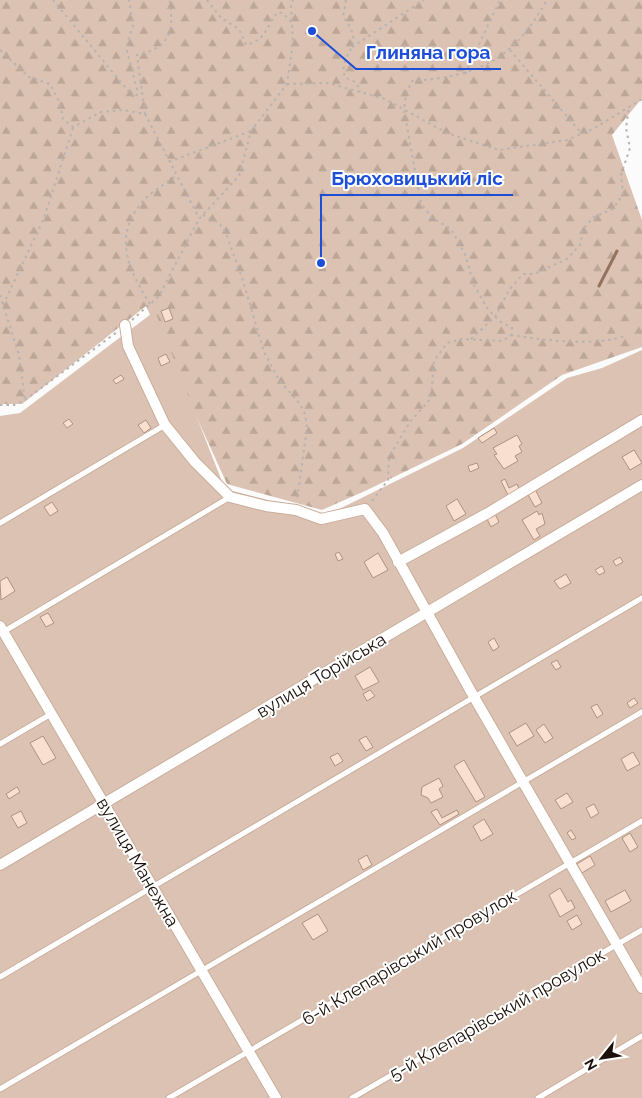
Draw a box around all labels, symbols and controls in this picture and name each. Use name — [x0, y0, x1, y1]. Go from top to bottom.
callout: Глиняна гора — [356, 35, 501, 69]
text: Глиняна гора — [366, 41, 490, 63]
callout: Брюховицький ліс — [321, 161, 513, 195]
text: Брюховицький ліс — [331, 167, 503, 189]
street label: вулиця Торійська — [252, 628, 390, 722]
street label: вулиця Манежна — [92, 794, 184, 930]
street label: 6-й Клепарівський провулок — [298, 885, 520, 1029]
street label: 5-й Клепарівський провулок — [386, 944, 608, 1084]
north arrow — [577, 1033, 627, 1083]
text: N — [581, 1056, 600, 1073]

